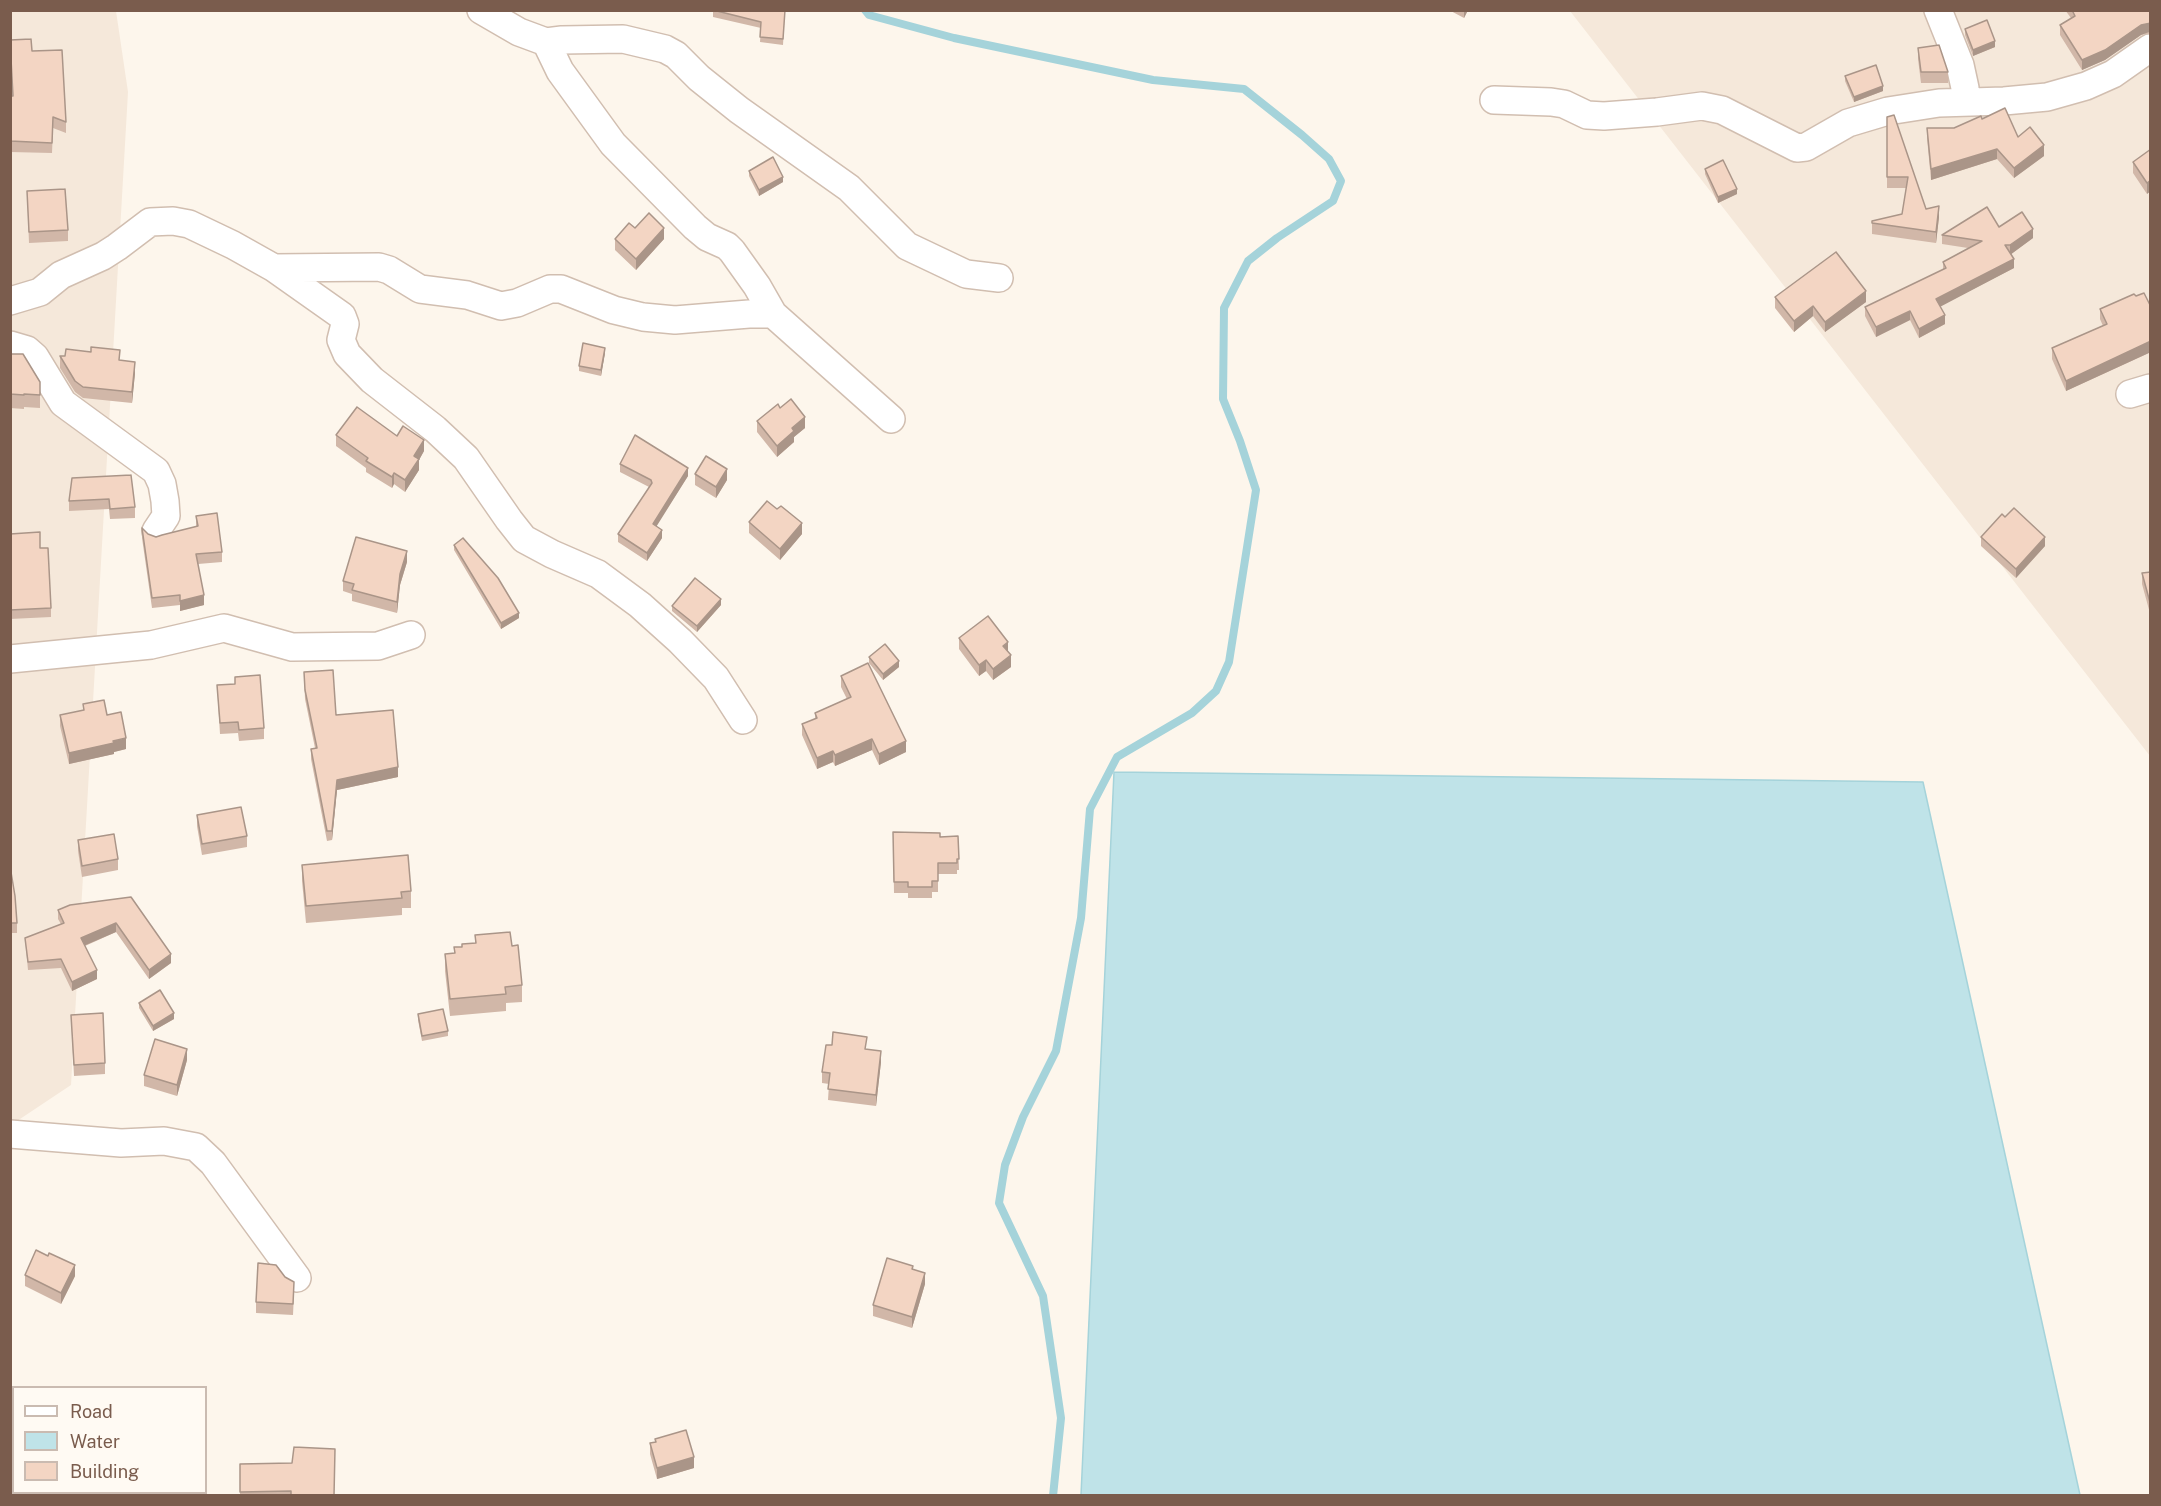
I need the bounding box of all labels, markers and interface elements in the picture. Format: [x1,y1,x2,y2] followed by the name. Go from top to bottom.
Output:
[12,1386,207,1494] legend
[70,1401,113,1422] text: Road
[70,1431,120,1452] text: Water
[70,1461,139,1482] text: Building

